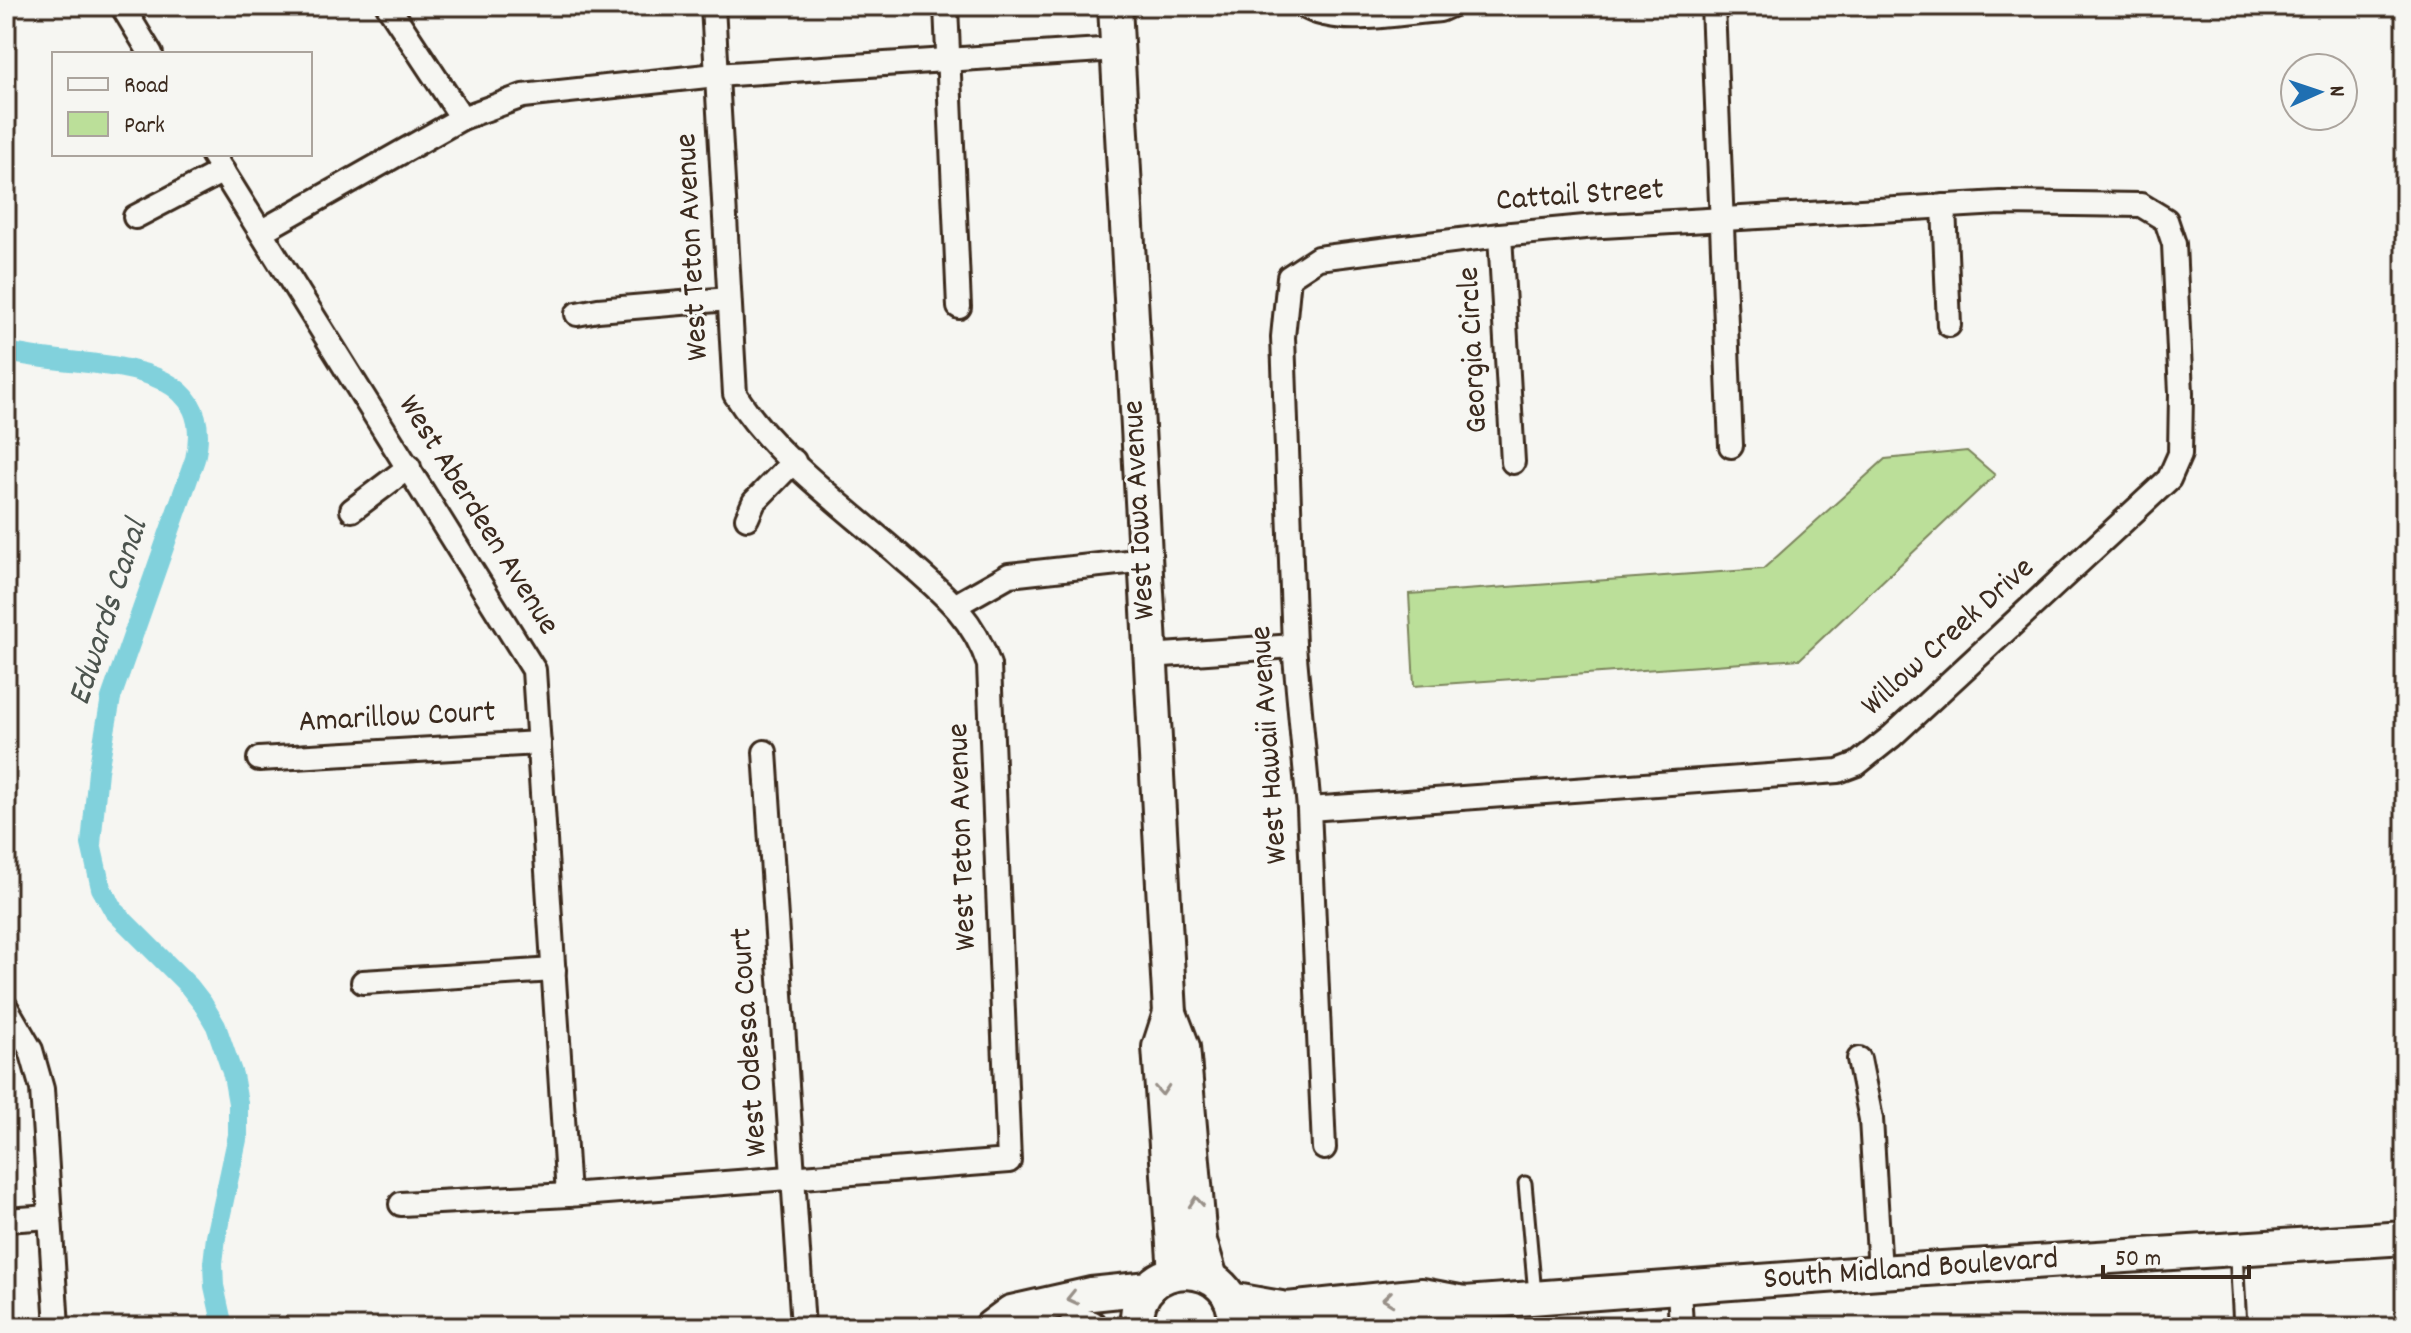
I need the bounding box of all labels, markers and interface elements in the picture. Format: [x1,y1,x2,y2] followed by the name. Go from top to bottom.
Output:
[52,52,312,156] legend
[2279,52,2359,132] north arrow
[124,70,169,104] text: Road
[2320,85,2351,98] text: N
[124,110,165,144] text: Park
[665,132,723,362] street label: West Teton Avenue
[1495,168,1666,226] street label: Cattail Street
[1448,266,1502,434] street label: Georgia Circle
[385,387,569,645] street label: West Aberdeen Avenue
[1112,399,1170,621] street label: West Iowa Avenue
[57,511,164,712] water label: Edwards Canal
[1852,547,2046,729] street label: Willow Creek Drive
[1240,624,1302,866] street label: West Hawaii Avenue
[297,691,497,747] street label: Amarillow Court
[937,722,991,952] street label: West Teton Avenue
[720,926,782,1158] street label: West Odessa Court
[1153,1084,1170,1097] one-way arrow
[1188,1195,1205,1208] one-way arrow
[2103,1229,2249,1279] scale bar
[1762,1238,2060,1304] street label: South Midland Boulevard
[2115,1243,2161,1277] text: 50 m
[1066,1289,1080,1306] one-way arrow
[1381,1290,1394,1307] one-way arrow

